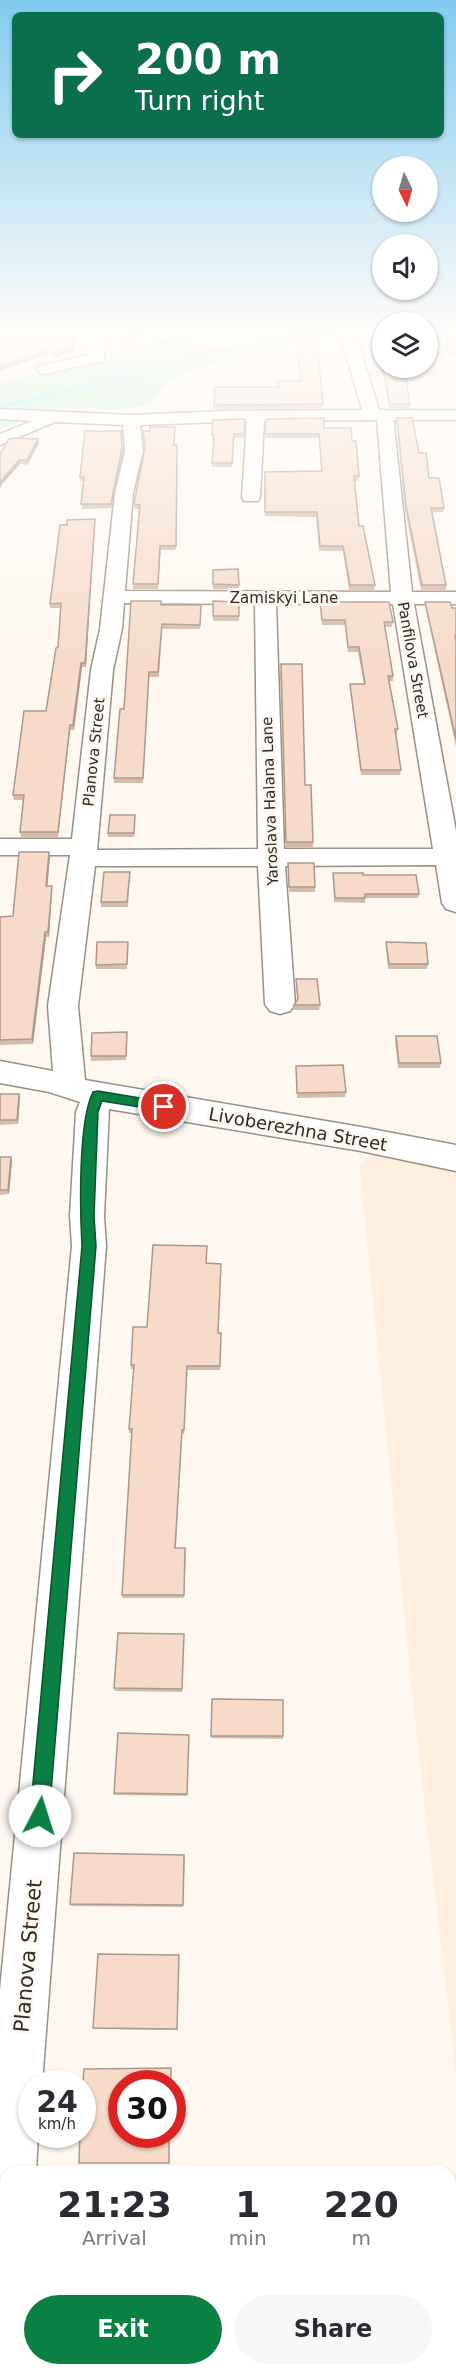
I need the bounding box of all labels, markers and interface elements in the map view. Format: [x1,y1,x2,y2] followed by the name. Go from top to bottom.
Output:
[135,35,281,84] text: 200 m
[36,36,114,114] icon: right
[135,85,264,116] text: Turn right
[372,156,438,222] north arrow
[372,156,438,378] map controls
[372,234,438,300] button: sound
[372,312,438,378] button: layers
[230,589,338,607] street label: Zamiskyi Lane
[394,600,432,720] street label: Panfilova Street
[79,696,109,807] street label: Planova Street
[258,716,282,887] street label: Yaroslava Halana Lane
[138,1081,189,1132] pin
[147,1090,180,1123] icon: arrive
[207,1103,389,1155] street label: Livoberezhna Street
[8,1784,72,1848] position arrow
[9,1879,47,2033] street label: Planova Street
[108,2070,186,2148] speed limit sign: 30
[36,2084,78,2119] text: 24
[38,2115,76,2133] text: km/h
[57,2184,172,2225] text: 21:23
[235,2184,260,2225] text: 1
[324,2184,399,2225] text: 220
[82,2226,147,2250] text: Arrival
[229,2226,267,2250] text: min
[352,2226,371,2250] text: m
[24,2295,222,2364] button: Exit
[234,2295,432,2364] button: Share

